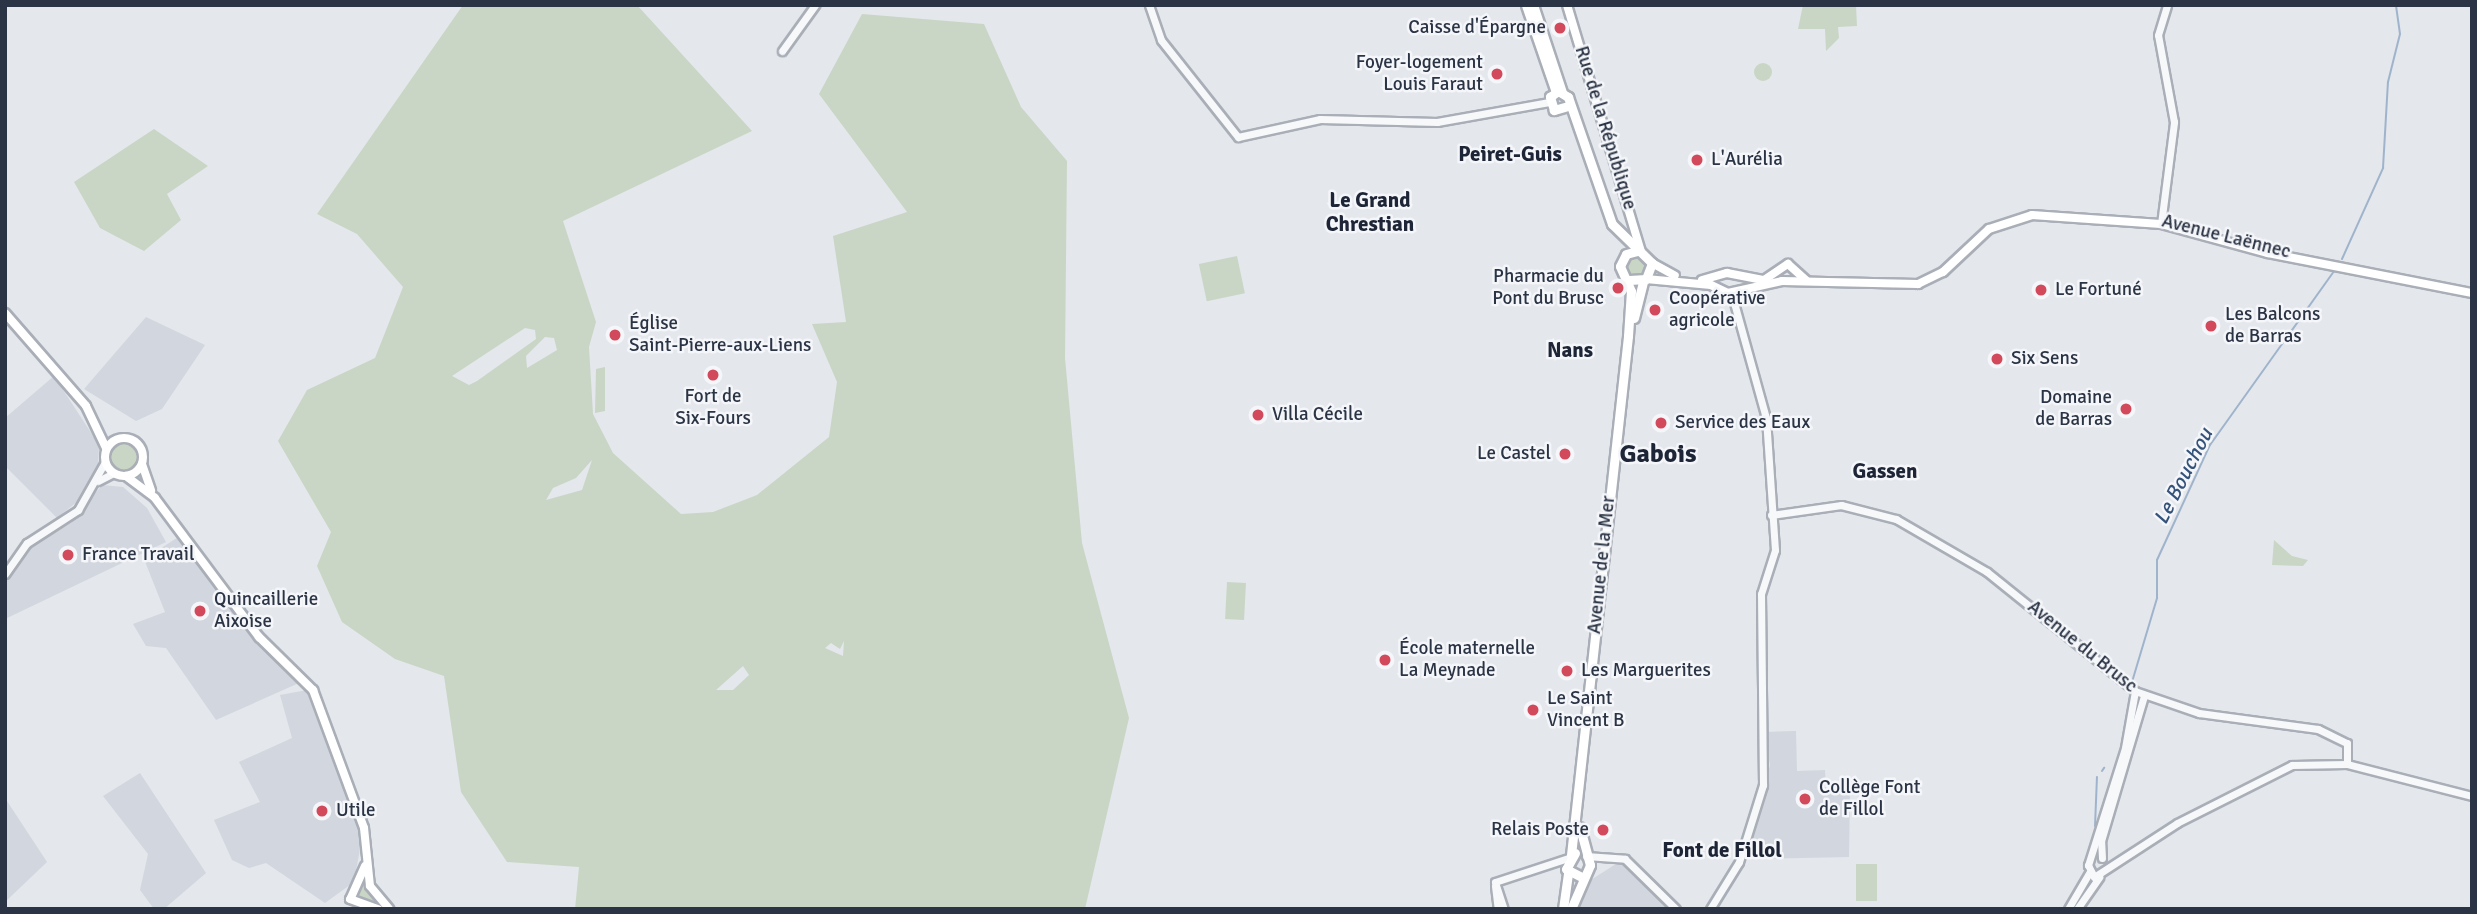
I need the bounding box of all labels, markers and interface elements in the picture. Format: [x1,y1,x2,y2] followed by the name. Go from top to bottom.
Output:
[1408,17,1546,39] place label: Caisse d'Épargne
[1552,20,1568,36] marker: Caisse d'Épargne
[1569,43,1641,213] street label: Rue de la République
[1356,52,1483,96] place label: Foyer-logement Louis Faraut
[1489,66,1505,82] marker: Foyer-logement Louis Faraut
[1458,141,1562,167] district label: Peiret-Guis
[1711,149,1783,171] place label: L'Aurélia
[1689,152,1705,168] marker: L'Aurélia
[1326,187,1414,237] district label: Le Grand Chrestian
[2159,210,2293,264] street label: Avenue Laënnec
[1492,266,1604,310] place label: Pharmacie du Pont du Brusc
[2055,279,2142,301] place label: Le Fortuné
[1610,280,1626,296] marker: Pharmacie du Pont du Brusc
[2033,282,2049,298] marker: Le Fortuné
[1669,288,1766,332] place label: Coopérative agricole
[1647,302,1663,318] marker: Coopérative agricole
[2225,304,2320,348] place label: Les Balcons de Barras
[629,313,811,357] place label: Église Saint-Pierre-aux-Liens
[2203,318,2219,334] marker: Les Balcons de Barras
[607,327,623,343] marker: Église Saint-Pierre-aux-Liens
[1547,337,1593,363] district label: Nans
[2011,348,2078,370] place label: Six Sens
[1989,351,2005,367] marker: Six Sens
[705,367,721,383] marker: Fort de Six-Fours
[675,386,751,430] place label: Fort de Six-Fours
[2035,387,2112,431] place label: Domaine de Barras
[2118,401,2134,417] marker: Domaine de Barras
[1272,404,1363,426] place label: Villa Cécile
[1250,407,1266,423] marker: Villa Cécile
[1675,412,1810,434] place label: Service des Eaux
[1653,415,1669,431] marker: Service des Eaux
[2148,424,2218,528] water label: Le Bouchou
[1619,439,1697,471] district label: Gabois
[1477,443,1551,465] place label: Le Castel
[1557,446,1573,462] marker: Le Castel
[1852,458,1918,484] district label: Gassen
[1583,495,1621,635] street label: Avenue de la Mer
[82,544,194,566] place label: France Travail
[60,547,76,563] marker: France Travail
[214,589,318,633] place label: Quincaillerie Aixoise
[2023,596,2141,698] street label: Avenue du Brusc
[192,603,208,619] marker: Quincaillerie Aixoise
[1399,638,1535,682] place label: École maternelle La Meynade
[1377,652,1393,668] marker: École maternelle La Meynade
[1581,660,1711,682] place label: Les Marguerites
[1559,663,1575,679] marker: Les Marguerites
[1547,688,1624,732] place label: Le Saint Vincent B
[1525,702,1541,718] marker: Le Saint Vincent B
[1819,777,1920,821] place label: Collège Font de Fillol
[1797,791,1813,807] marker: Collège Font de Fillol
[336,800,376,822] place label: Utile
[314,803,330,819] marker: Utile
[1491,819,1589,841] place label: Relais Poste
[1595,822,1611,838] marker: Relais Poste
[1662,837,1782,863] district label: Font de Fillol

